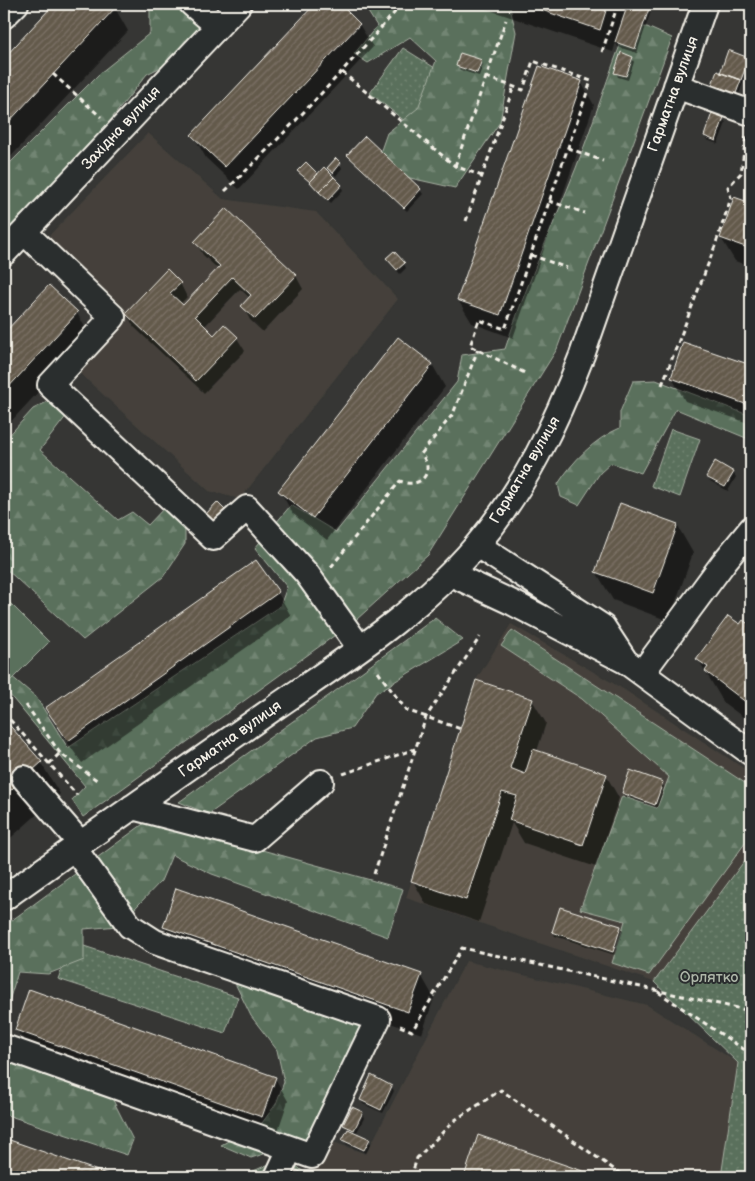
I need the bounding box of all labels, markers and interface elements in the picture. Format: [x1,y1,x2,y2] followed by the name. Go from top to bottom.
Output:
[643,34,703,154] street label: Гарматна вулиця
[77,82,165,174] street label: Західна вулиця
[486,413,564,527] street label: Гарматна вулиця
[175,696,285,782] street label: Гарматна вулиця
[680,968,738,987] park label: Орлятко

